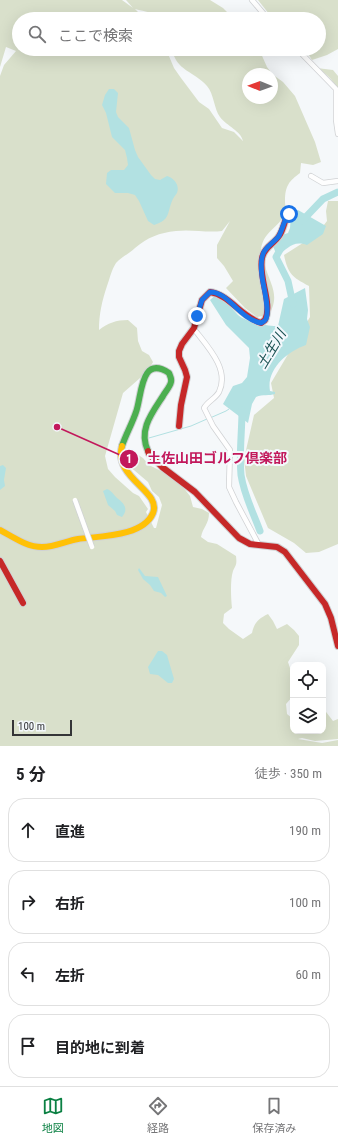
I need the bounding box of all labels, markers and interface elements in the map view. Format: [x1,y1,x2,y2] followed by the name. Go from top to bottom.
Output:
[12,12,326,56] search box
[26,23,48,45] icon: search
[58,27,133,45] text: ここで検索
[242,68,278,104] north arrow
[280,205,298,223] route start
[188,307,206,325] route end
[253,325,290,371] water label: 土生川
[119,446,295,472] callout: 土佐山田ゴルフ倶楽部
[147,450,287,466] text: 土佐山田ゴルフ倶楽部
[126,452,132,466] text: 1
[290,662,326,734] map controls
[290,662,326,698] button: locate
[290,698,326,734] button: layers
[12,718,72,737] scale bar
[18,720,45,733] text: 100 m
[16,764,46,784] text: 5 分
[255,766,322,781] text: 徒歩 · 350 m
[17,819,39,841] icon: ahead
[55,823,85,841] text: 直進
[289,823,321,838] text: 190 m
[17,891,39,913] icon: right
[55,895,85,913] text: 右折
[289,895,321,910] text: 100 m
[17,963,39,985] icon: left
[55,967,85,985] text: 左折
[295,967,321,982] text: 60 m
[17,1035,39,1057] icon: arrive
[55,1039,145,1057] text: 目的地に到着
[42,1095,64,1135] tab: 地図
[147,1095,169,1135] tab: 経路
[252,1095,296,1135] tab: 保存済み

